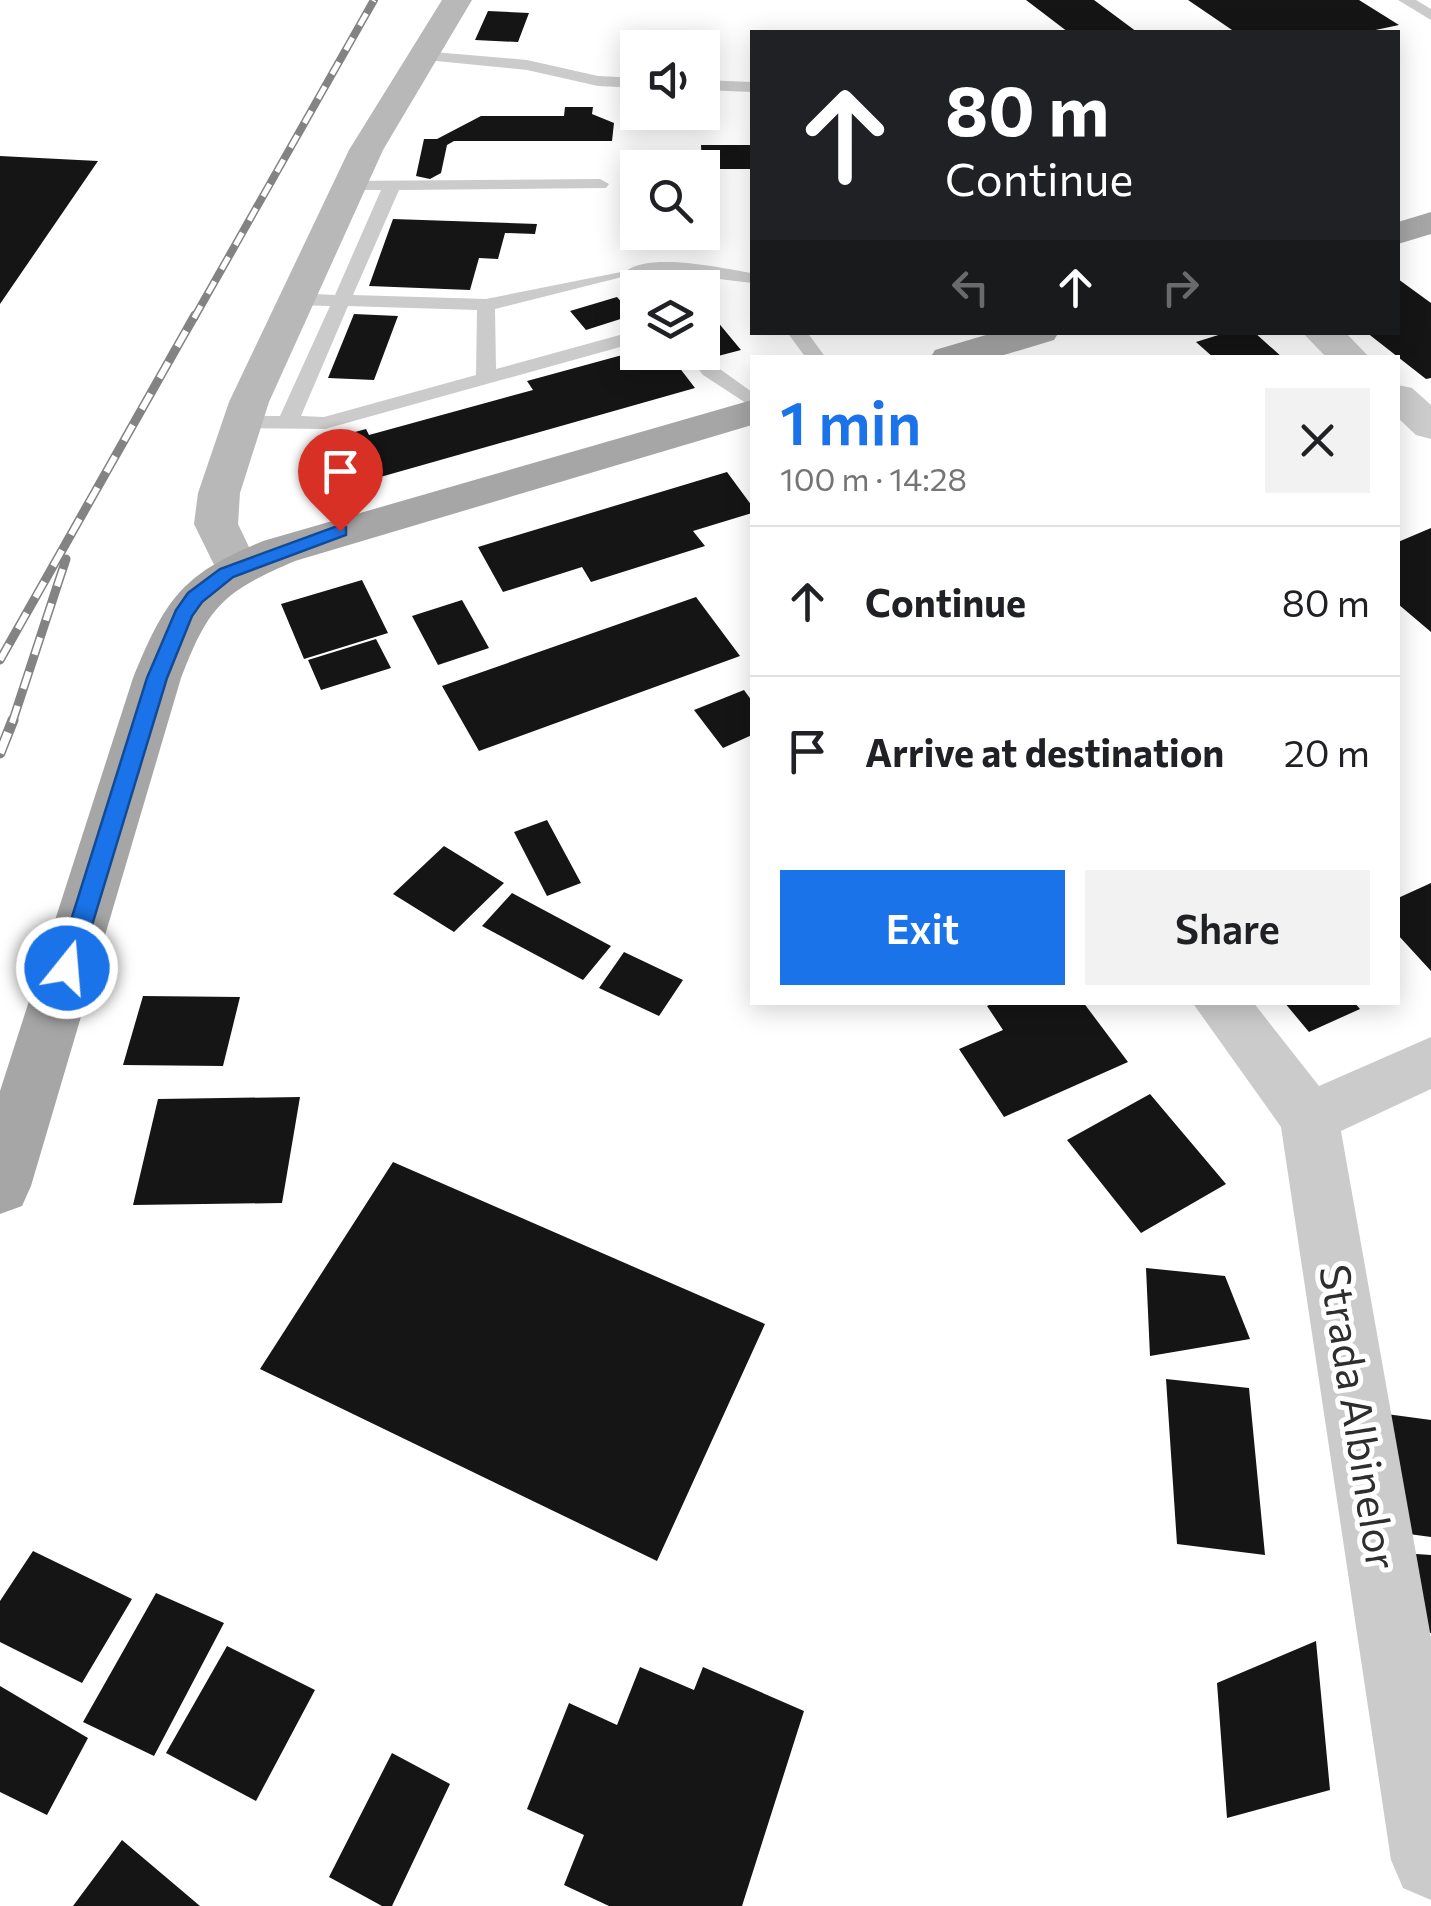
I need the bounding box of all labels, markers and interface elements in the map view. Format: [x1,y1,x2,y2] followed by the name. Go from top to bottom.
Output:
[620,30,720,370] map controls
[620,30,720,130] button: sound
[945,65,1109,150] text: 80 m
[780,70,910,200] icon: ahead
[620,150,720,250] button: search
[945,150,1133,205] text: Continue
[943,260,998,315] icon: left
[1048,260,1103,315] icon: ahead
[1153,260,1208,315] icon: right
[620,270,720,370] button: layers
[780,384,921,457] text: 1 min
[1265,388,1370,493] button: close
[298,429,383,532] pin
[313,444,368,499] icon: arrive
[780,458,967,498] text: 100 m · 14:28
[780,574,835,629] icon: ahead
[865,578,1026,625] text: Continue
[1282,578,1370,625] text: 80 m
[780,724,835,779] icon: arrive
[865,728,1224,775] text: Arrive at destination
[1284,728,1370,775] text: 20 m
[780,870,1065,985] button: Exit
[1085,870,1370,985] button: Share
[15,916,119,1020] position arrow
[1310,1260,1410,1573] street label: Strada Albinelor

